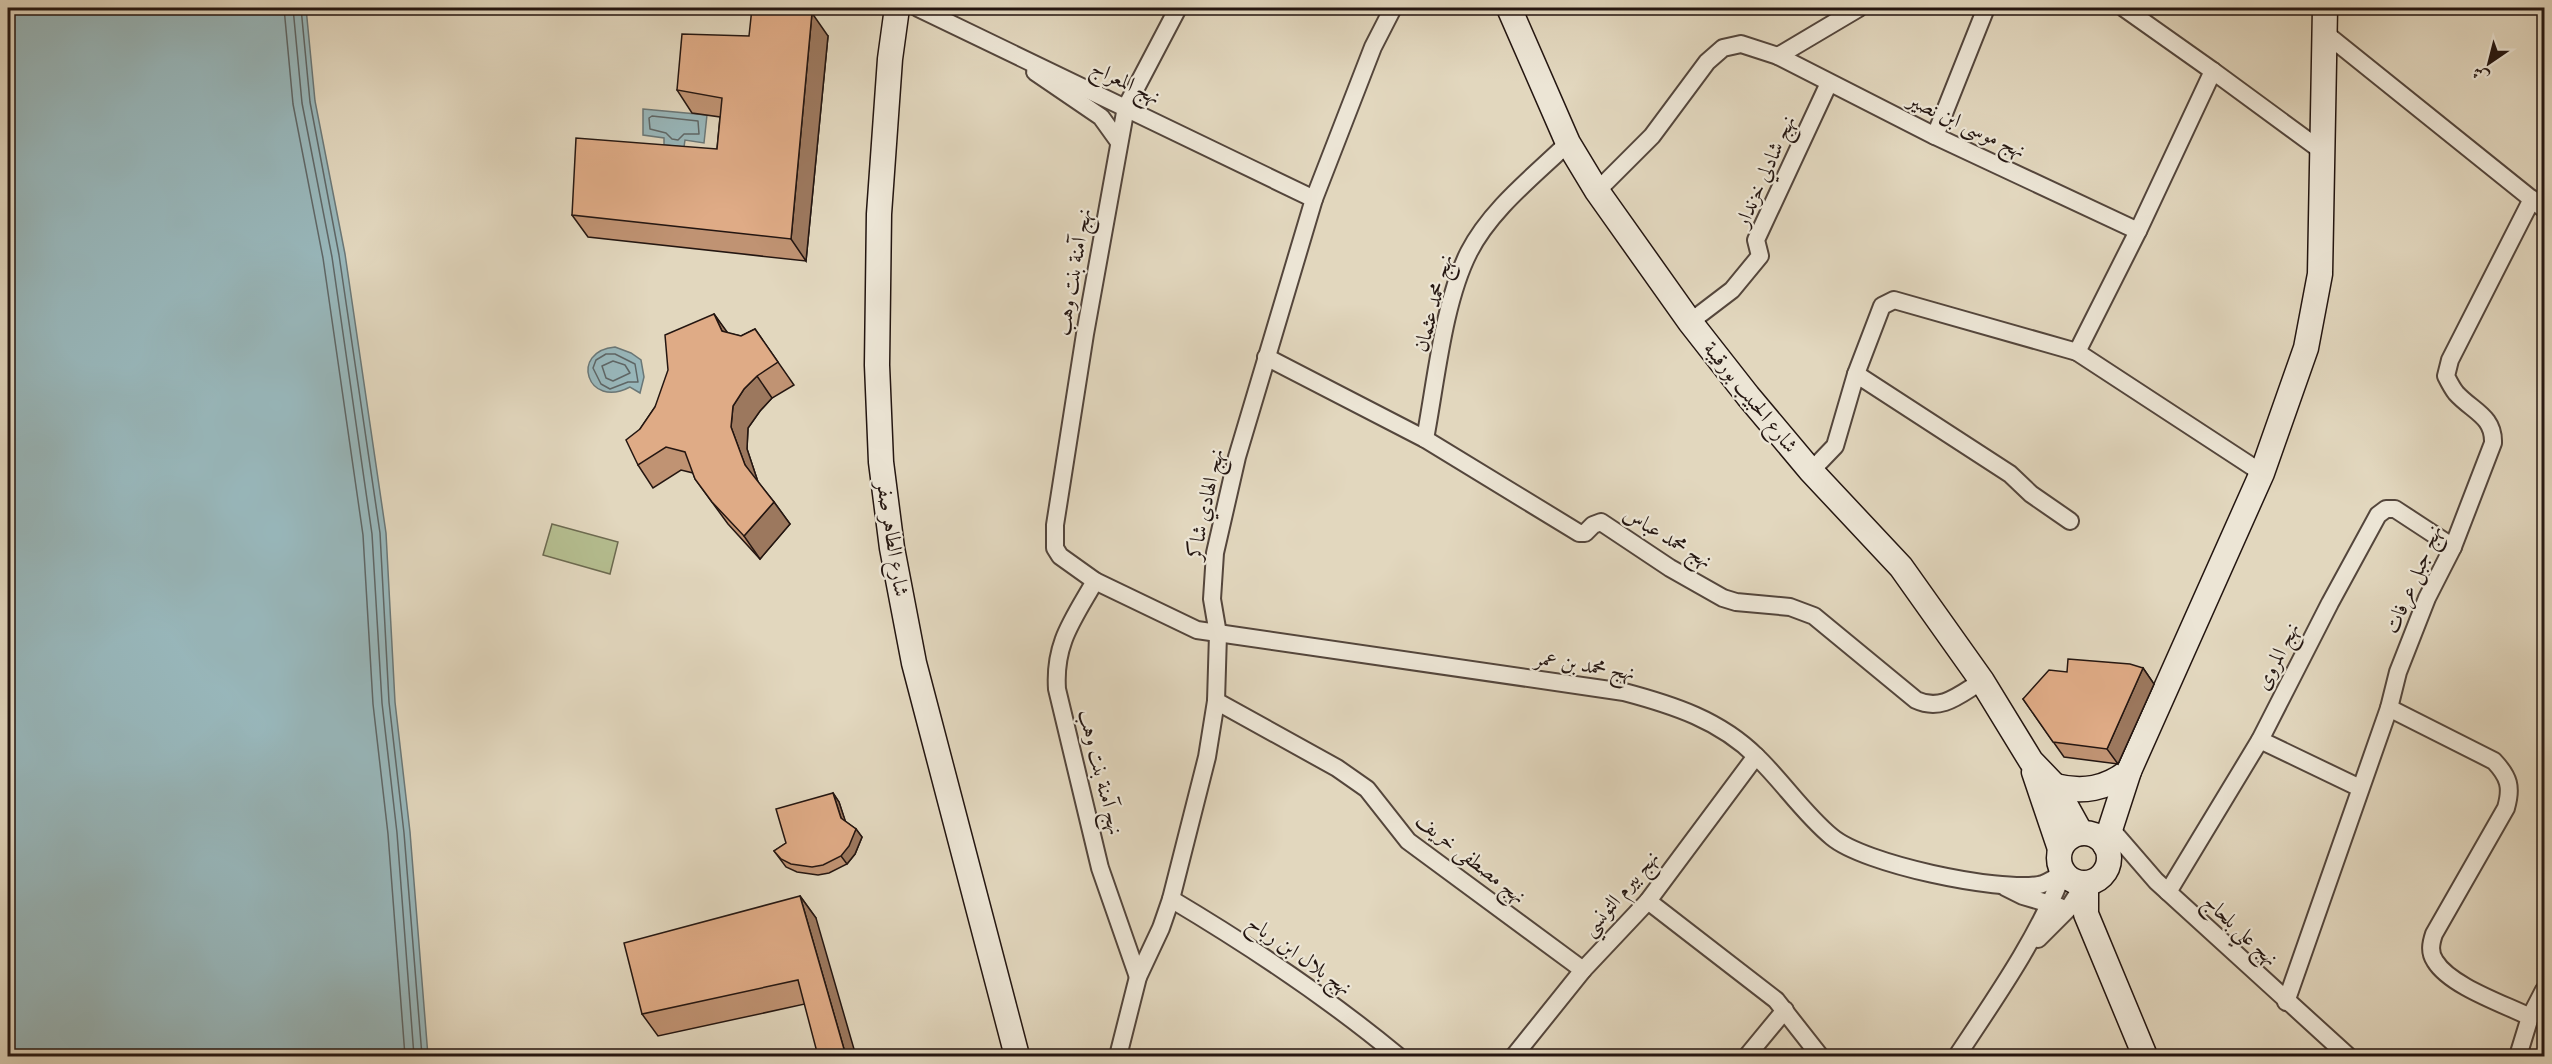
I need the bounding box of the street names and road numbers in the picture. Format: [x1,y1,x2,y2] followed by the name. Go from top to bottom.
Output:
[1084,54,1165,115] street label: نهج المعراج
[1900,86,2030,169] street label: نهج موسى ابن نصير
[1728,111,1807,235] street label: نهج شادلي خزندار
[1049,206,1103,339] street label: نهج آمنة بنت وهب
[1407,251,1464,356] street label: نهج محمد عثمان
[1694,336,1804,461] street label: شارع الحبيب بورقيبة
[1180,446,1235,565] street label: نهج الهادي شاكر
[866,478,915,599] street label: شارع الطاهر صفر
[1616,500,1717,579] street label: نهج محمد عباس
[2378,520,2453,640] street label: نهج جبل عرفات
[2249,618,2310,697] street label: نهج المروى
[1530,644,1637,692] street label: نهج محمد بن عمر
[1067,706,1129,839] street label: نهج آمنة بنت وهب
[1407,807,1532,914] street label: نهج مصطفى خريف
[1576,845,1670,946] street label: نهج بيرم التونسي
[2193,889,2284,977] street label: نهج علي بلحاج
[1239,909,1357,1006] street label: نهج بلال ابن رباح

